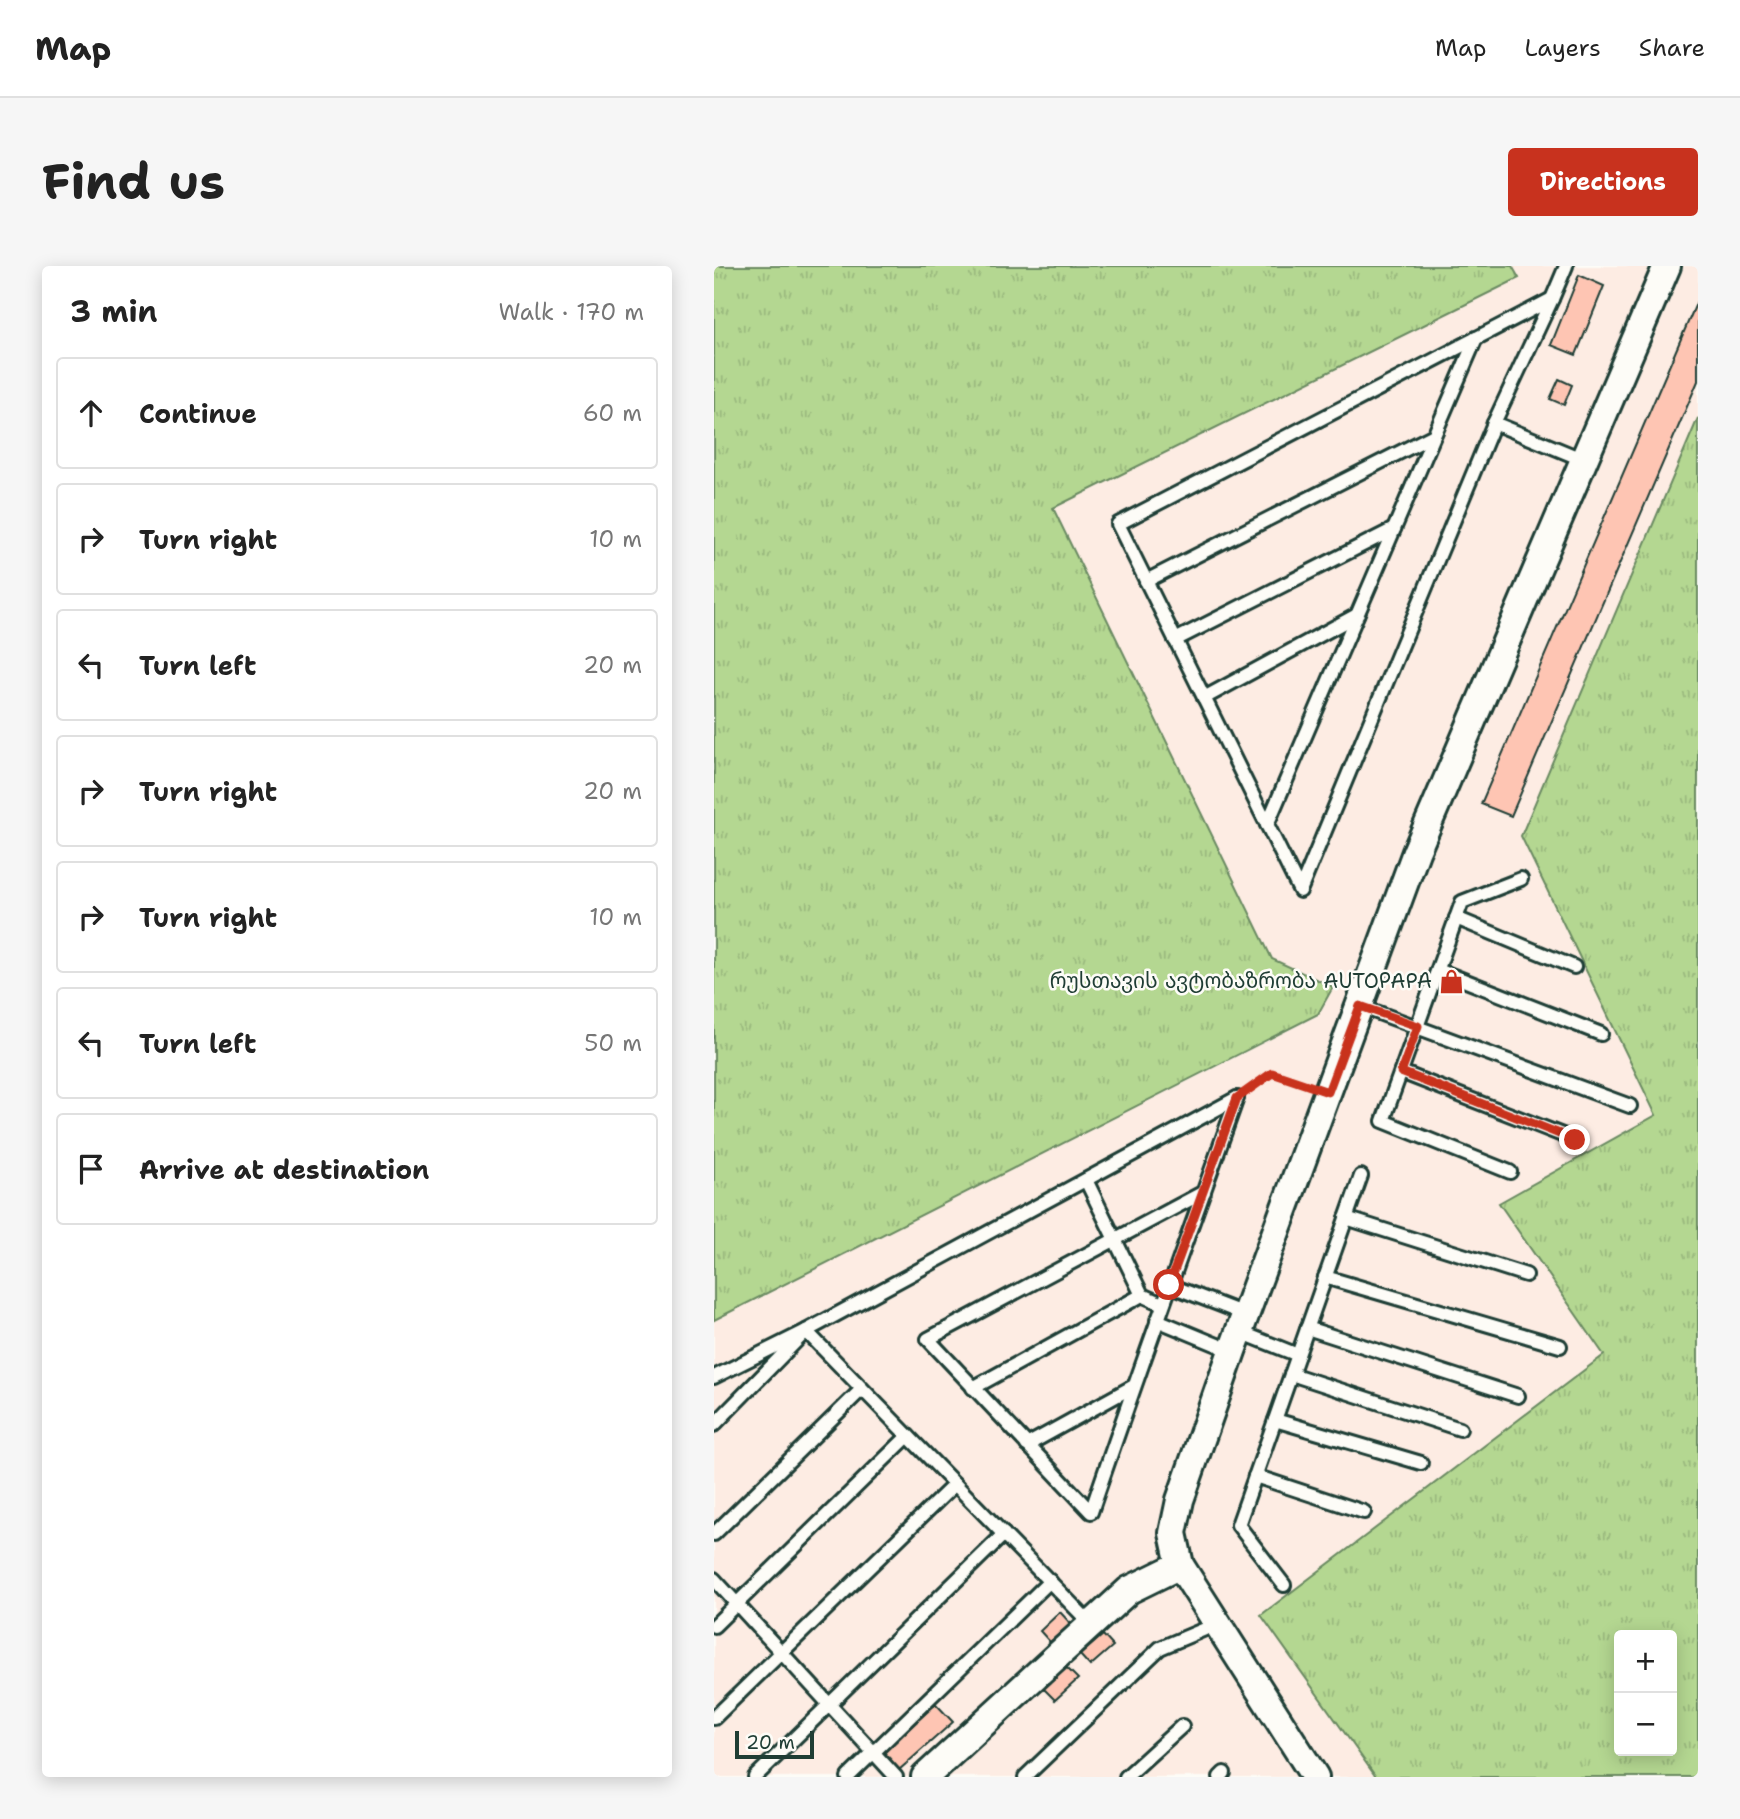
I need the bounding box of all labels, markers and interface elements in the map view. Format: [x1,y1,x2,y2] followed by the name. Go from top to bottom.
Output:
[35,26,111,71] text: Map
[1435,32,1486,64] text: Map
[1524,32,1601,64] text: Layers
[1639,32,1705,64] text: Share
[1508,148,1698,216] button: Directions
[42,149,225,215] text: Find us
[70,291,157,332] text: 3 min
[499,297,644,327] text: Walk · 170 m
[72,394,110,432] icon: ahead
[139,396,257,431] text: Continue
[583,398,642,428] text: 60 m
[72,520,110,558] icon: right
[139,522,277,557] text: Turn right
[589,524,642,554] text: 10 m
[72,646,110,684] icon: left
[139,648,256,683] text: Turn left
[583,650,642,680] text: 20 m
[72,772,110,810] icon: right
[139,774,277,809] text: Turn right
[583,776,642,806] text: 20 m
[72,898,110,936] icon: right
[139,900,277,935] text: Turn right
[589,902,642,932] text: 10 m
[1050,967,1432,995] place label: რუსთავის ავტობაზრობა AUTOPAPA
[1438,967,1466,995] shop icon: რუსთავის ავტობაზრობა AUTOPAPA
[72,1024,110,1062] icon: left
[139,1026,256,1061] text: Turn left
[584,1028,642,1058] text: 50 m
[1559,1124,1590,1155] route end
[72,1150,110,1188] icon: arrive
[139,1152,429,1187] text: Arrive at destination
[1153,1269,1184,1300] route start
[1614,1630,1677,1756] map controls
[1614,1630,1677,1693] button: +
[1614,1693,1677,1756] button: −
[735,1728,814,1760] scale bar
[746,1730,795,1755] text: 20 m

